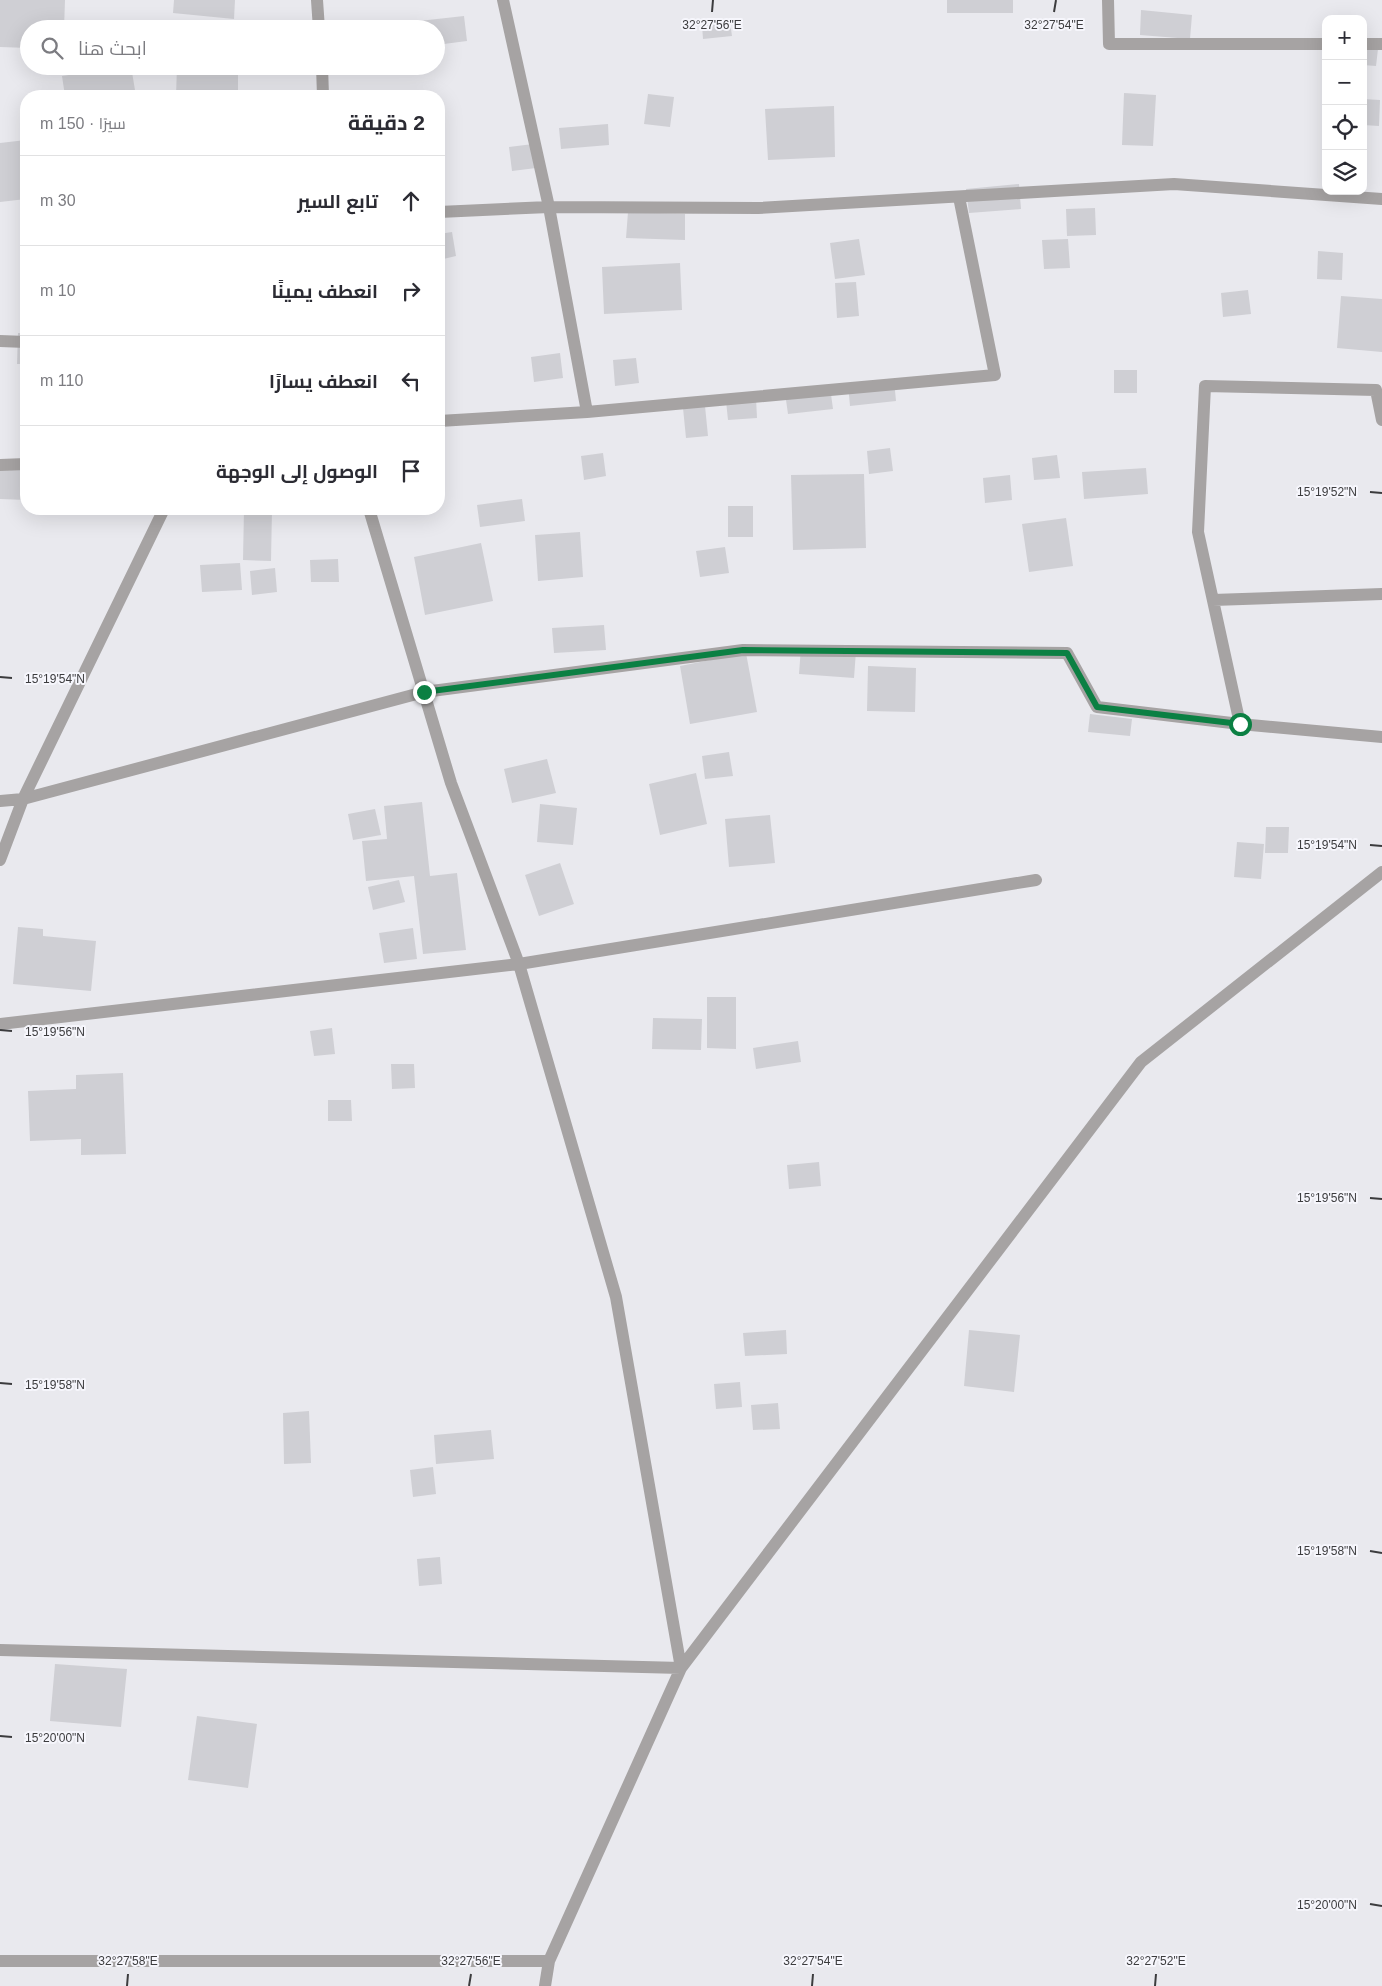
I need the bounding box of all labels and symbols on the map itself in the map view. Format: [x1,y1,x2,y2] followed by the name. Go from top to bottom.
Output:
[682,18,742,32] text: 32°27'56"E
[1024,18,1084,32] text: 32°27'54"E
[1297,485,1357,499] text: 15°19'52"N
[25,672,85,686] text: 15°19'54"N
[413,681,436,704] route end
[1229,713,1252,736] route start
[1297,838,1357,852] text: 15°19'54"N
[25,1025,85,1039] text: 15°19'56"N
[1297,1191,1357,1205] text: 15°19'56"N
[25,1378,85,1392] text: 15°19'58"N
[1297,1544,1357,1558] text: 15°19'58"N
[25,1731,85,1745] text: 15°20'00"N
[1297,1898,1357,1912] text: 15°20'00"N
[98,1954,158,1968] text: 32°27'58"E
[441,1954,501,1968] text: 32°27'56"E
[783,1954,843,1968] text: 32°27'54"E
[1126,1954,1186,1968] text: 32°27'52"E

